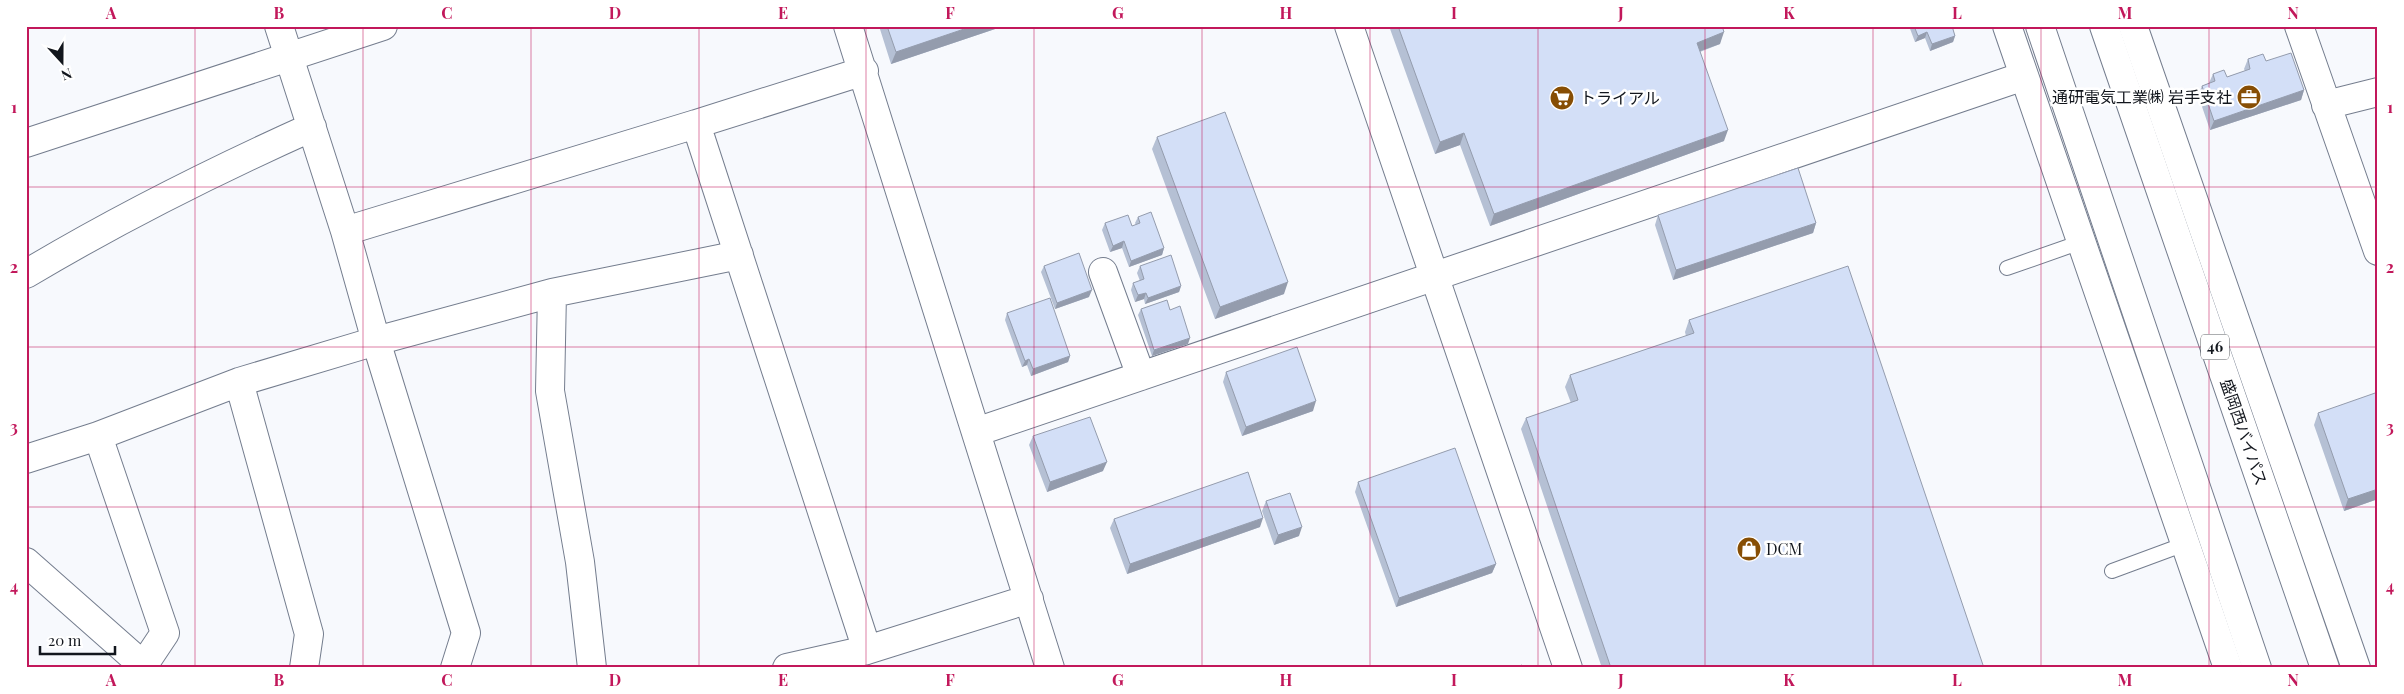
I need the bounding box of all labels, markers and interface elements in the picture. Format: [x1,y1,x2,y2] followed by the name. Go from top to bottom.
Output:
[105,2,117,23] text: A
[274,2,285,23] text: B
[441,2,453,23] text: C
[609,2,621,23] text: D
[778,2,788,23] text: E
[945,2,955,23] text: F
[1112,2,1124,23] text: G
[1280,2,1293,23] text: H
[1451,2,1457,23] text: I
[1617,2,1624,23] text: J
[1783,2,1795,23] text: K
[1952,2,1962,23] text: L
[2118,2,2133,23] text: M
[2287,2,2299,23] text: N
[38,38,88,88] north arrow
[59,64,75,85] text: N
[2236,84,2262,110] office icon: 通研電気工業㈱ 岩手支社
[1549,85,1575,111] supermarket icon: トライアル
[2052,86,2232,107] place label: 通研電気工業㈱ 岩手支社
[1580,87,1660,108] place label: トライアル
[11,96,17,117] text: 1
[2387,96,2393,117] text: 1
[10,256,18,277] text: 2
[2386,256,2394,277] text: 2
[2201,334,2229,360] road number: 46
[2216,376,2273,488] street label: 盛岡西バイパス
[10,416,18,437] text: 3
[2386,416,2394,437] text: 3
[1736,536,1762,562] shop icon: DCM
[1766,538,1803,559] place label: DCM
[10,575,18,596] text: 4
[2386,575,2394,596] text: 4
[40,624,115,656] scale bar
[48,630,82,650] text: 20 m
[105,669,117,690] text: A
[274,669,285,690] text: B
[441,669,453,690] text: C
[609,669,621,690] text: D
[778,669,788,690] text: E
[945,669,955,690] text: F
[1112,669,1124,690] text: G
[1280,669,1293,690] text: H
[1451,669,1457,690] text: I
[1617,669,1624,690] text: J
[1783,669,1795,690] text: K
[1952,669,1962,690] text: L
[2118,669,2133,690] text: M
[2287,669,2299,690] text: N

